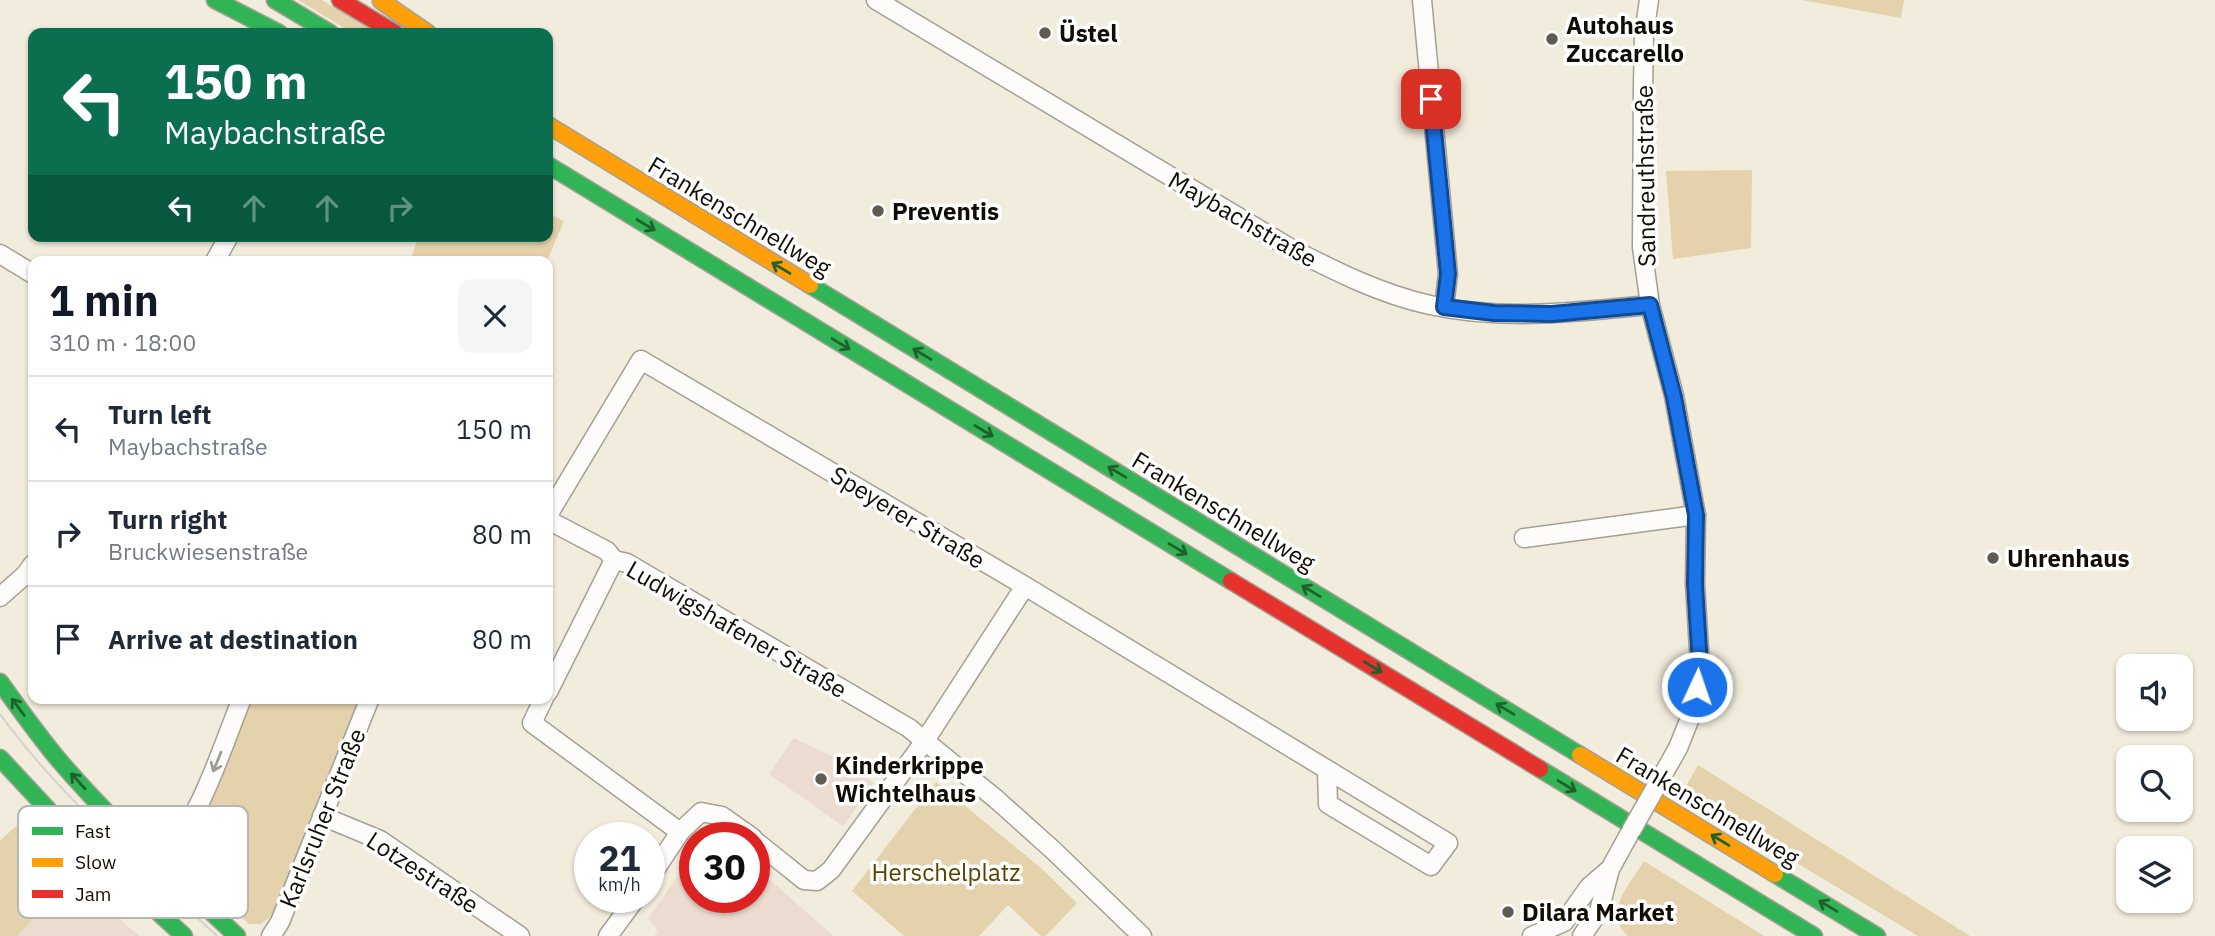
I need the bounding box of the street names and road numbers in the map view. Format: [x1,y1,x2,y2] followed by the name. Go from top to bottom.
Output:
[1627,85,1663,267] street label: Sandreuthstraße
[642,149,838,284] street label: Frankenschnellweg
[1163,163,1323,275] street label: Maybachstraße
[1126,444,1322,579] street label: Frankenschnellweg
[825,458,991,576] street label: Speyerer Straße
[621,553,853,705] street label: Ludwigshafener Straße
[271,724,373,912] street label: Karlsruher Straße
[1610,739,1806,874] street label: Frankenschnellweg
[361,824,485,920] street label: Lotzestraße

